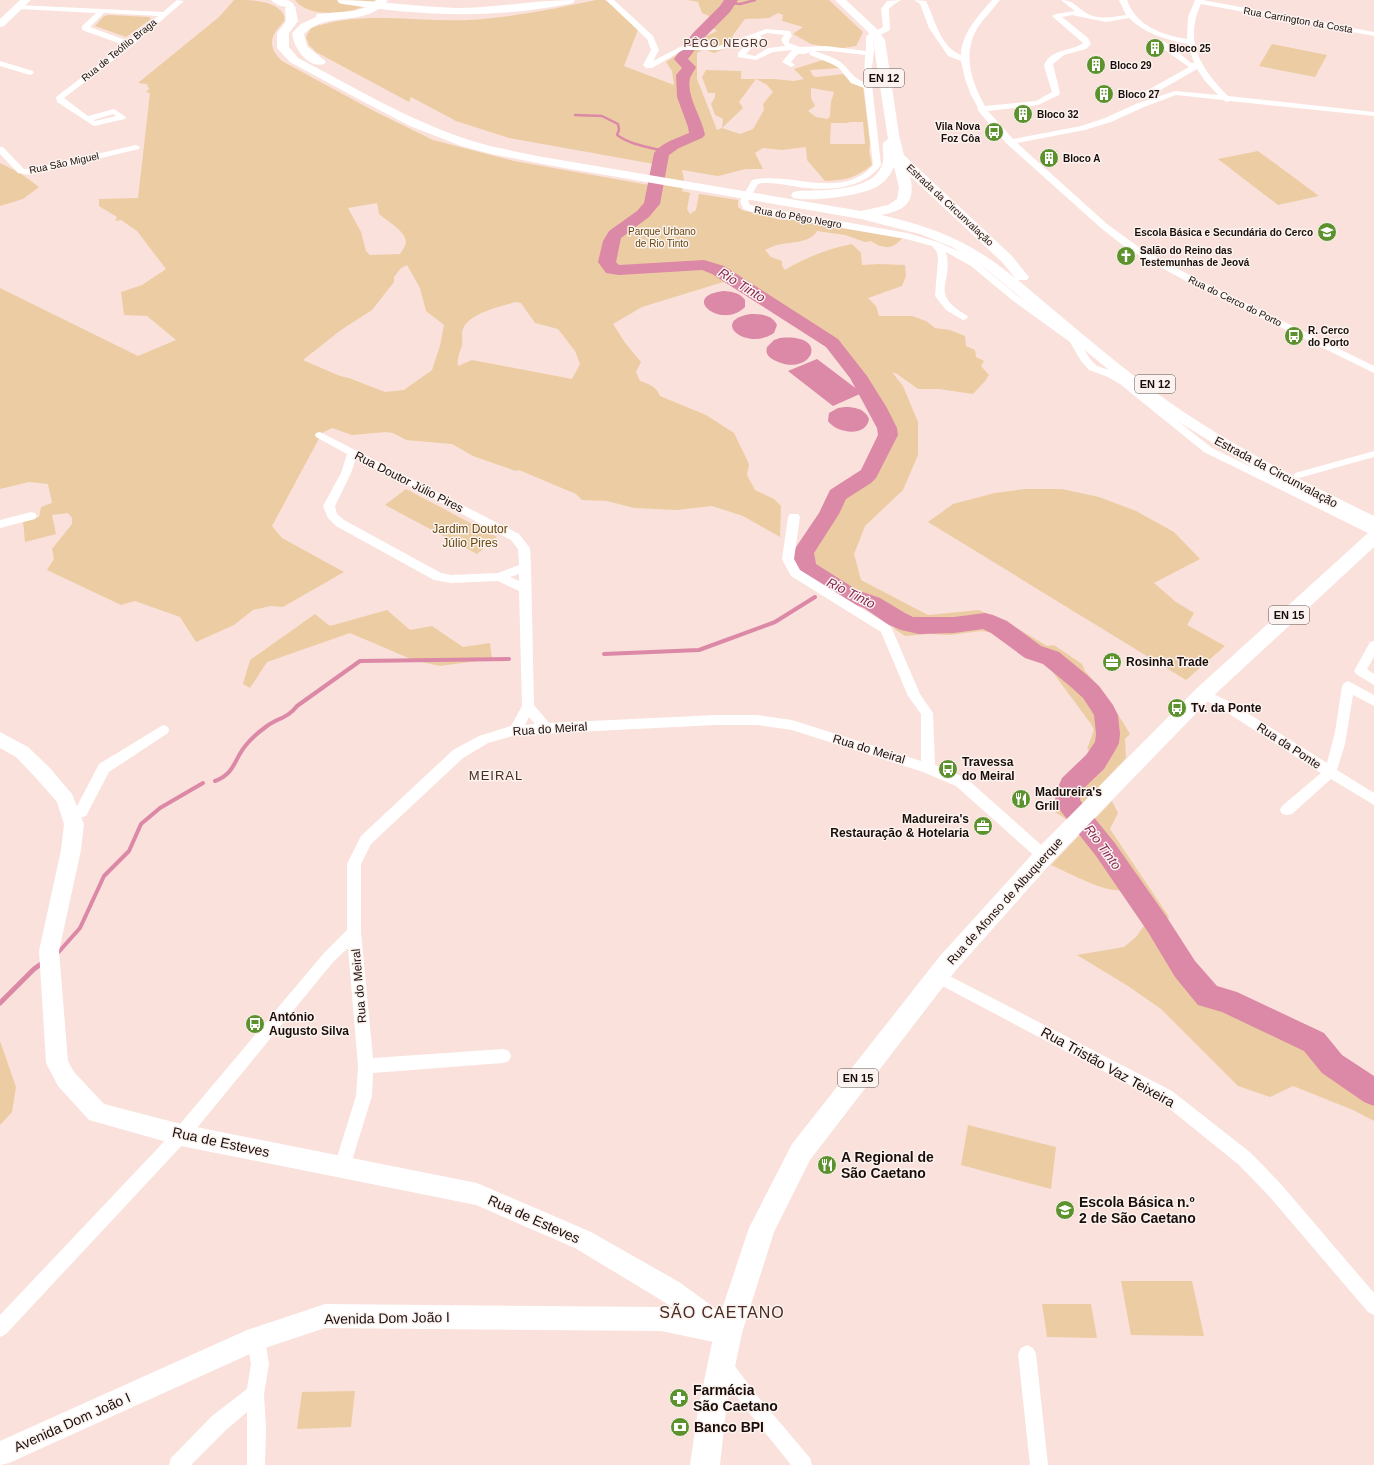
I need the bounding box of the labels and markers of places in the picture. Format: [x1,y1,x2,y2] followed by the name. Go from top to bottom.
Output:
[1144,37,1166,59] building icon: Bloco 25
[1169,43,1211,54] place label: Bloco 25
[1085,54,1107,76] building icon: Bloco 29
[1110,60,1152,71] place label: Bloco 29
[1093,83,1115,105] building icon: Bloco 27
[1118,89,1160,100] place label: Bloco 27
[1012,103,1034,125] building icon: Bloco 32
[1037,109,1079,120] place label: Bloco 32
[935,121,980,144] place label: Vila Nova Foz Côa
[983,121,1005,143] bus stop icon: Vila Nova Foz Côa
[1038,147,1060,169] building icon: Bloco A
[1063,153,1100,164] place label: Bloco A
[1316,221,1338,243] school or university icon: Escola Básica e Secundária do Cerco
[1135,227,1313,238] place label: Escola Básica e Secundária do Cerco
[1115,245,1137,267] church icon: Salão do Reino das Testemunhas de Jeová
[1140,245,1250,268] place label: Salão do Reino das Testemunhas de Jeová
[1283,325,1305,347] bus stop icon: R. Cerco do Porto
[1308,325,1349,348] place label: R. Cerco do Porto
[1101,651,1123,673] office icon: Rosinha Trade
[1126,655,1209,669] place label: Rosinha Trade
[1166,697,1188,719] bus stop icon: Tv. da Ponte
[1191,701,1262,715] place label: Tv. da Ponte
[962,755,1015,783] place label: Travessa do Meiral
[937,758,959,780] bus stop icon: Travessa do Meiral
[1035,785,1102,813] place label: Madureira's Grill
[1010,788,1032,810] restaurant icon: Madureira's Grill
[830,812,969,840] place label: Madureira's Restauração & Hotelaria
[972,815,994,837] office icon: Madureira's Restauração & Hotelaria
[269,1010,349,1038] place label: António Augusto Silva
[244,1013,266,1035] bus stop icon: António Augusto Silva
[841,1149,934,1181] place label: A Regional de São Caetano
[816,1154,838,1176] restaurant icon: A Regional de São Caetano
[1079,1194,1196,1226] place label: Escola Básica n.º 2 de São Caetano
[1054,1199,1076,1221] school or university icon: Escola Básica n.º 2 de São Caetano
[693,1382,778,1414] place label: Farmácia São Caetano
[668,1387,690,1409] pharmacy icon: Farmácia São Caetano
[669,1416,691,1438] bank icon: Banco BPI
[694,1419,764,1435] place label: Banco BPI

